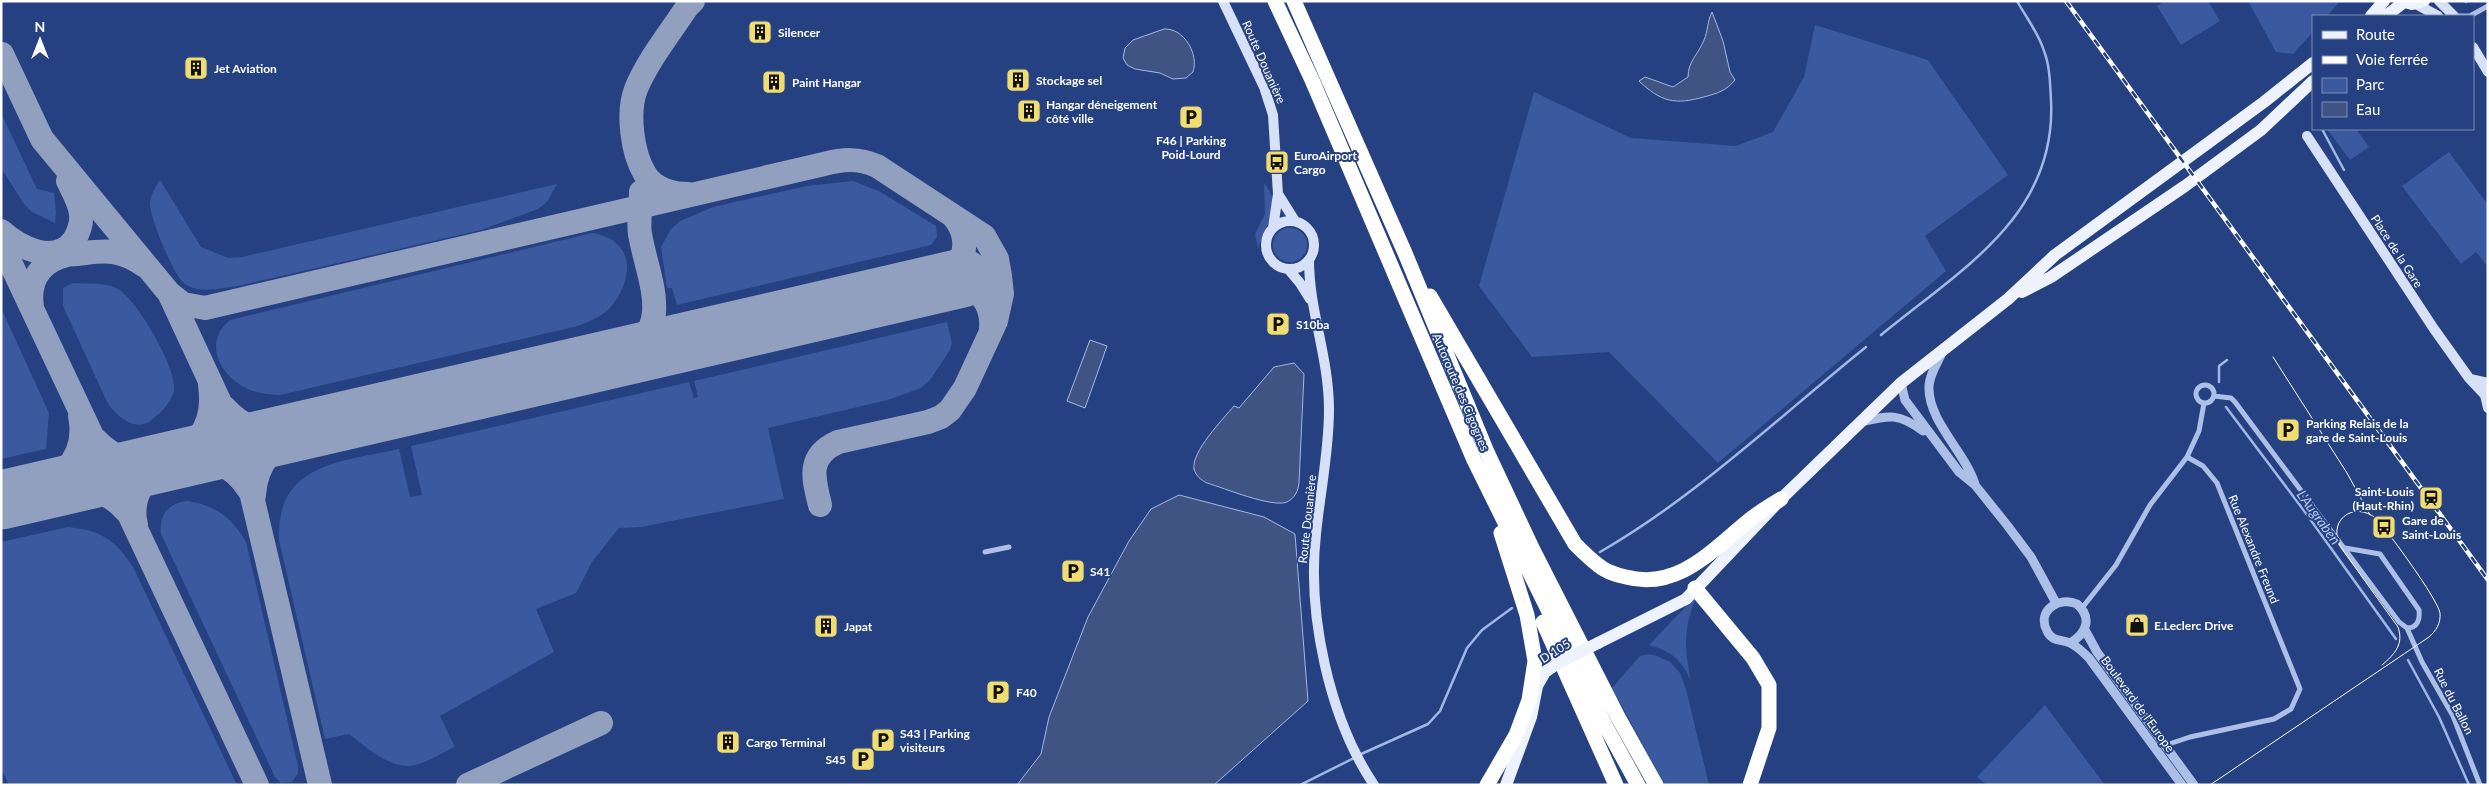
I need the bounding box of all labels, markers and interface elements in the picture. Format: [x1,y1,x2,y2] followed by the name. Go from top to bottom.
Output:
[15,15,65,65] north arrow
[2312,15,2474,130] legend
[35,18,45,35] text: N
[1239,18,1289,106] street label: Route Douanière
[747,19,773,45] building icon: Silencer
[778,25,821,40] place label: Silencer
[2356,25,2395,43] text: Route
[2356,50,2428,68] text: Voie ferrée
[183,55,209,81] building icon: Jet Aviation
[214,61,277,76] place label: Jet Aviation
[1005,67,1031,93] building icon: Stockage sel
[761,69,787,95] building icon: Paint Hangar
[1036,73,1102,88] place label: Stockage sel
[792,75,862,90] place label: Paint Hangar
[2356,75,2385,93] text: Parc
[1046,97,1158,126] place label: Hangar déneigement côté ville
[1016,98,1042,124] building icon: Hangar déneigement côté ville
[2356,100,2380,118] text: Eau
[1178,104,1204,130] parking icon: F46 | Parking Poid-Lourd
[1156,133,1227,162] place label: F46 | Parking Poid-Lourd
[1294,148,1358,177] place label: EuroAirport Cargo
[1264,149,1290,175] bus stop icon: EuroAirport Cargo
[2368,212,2426,290] street label: Place de la Gare
[1265,311,1291,337] parking icon: S10ba
[1296,317,1329,332] place label: S10ba
[1429,331,1493,453] street label: Autoroute des Cigognes
[2306,416,2409,445] place label: Parking Relais de la gare de Saint-Louis
[2275,417,2301,443] parking icon: Parking Relais de la gare de Saint-Louis
[1295,474,1319,564] street label: Route Douanière
[2353,484,2414,513] place label: Saint-Louis (Haut-Rhin)
[2418,485,2444,511] station icon: Saint-Louis (Haut-Rhin)
[2294,486,2344,548] water label: L'Augraben
[2225,492,2283,606] street label: Rue Alexandre Freund
[2402,513,2461,542] place label: Gare de Saint-Louis
[2371,514,2397,540] bus stop icon: Gare de Saint-Louis
[1060,558,1086,584] parking icon: S41
[1090,564,1111,579] place label: S41
[2124,612,2150,638] shop icon: E.Leclerc Drive
[813,613,839,639] building icon: Japat
[2154,618,2234,633] place label: E.Leclerc Drive
[844,619,873,634] place label: Japat
[1537,636,1573,666] street label: D 105
[2098,653,2178,755] street label: Boulevard de l'Europe
[2431,665,2477,737] street label: Rue du Ballon
[985,679,1011,705] parking icon: F40
[1016,685,1037,700] place label: F40
[900,726,971,755] place label: S43 | Parking visiteurs
[870,727,896,753] parking icon: S43 | Parking visiteurs
[715,729,741,755] building icon: Cargo Terminal
[746,735,826,750] place label: Cargo Terminal
[850,746,876,772] parking icon: S45
[825,752,846,767] place label: S45

